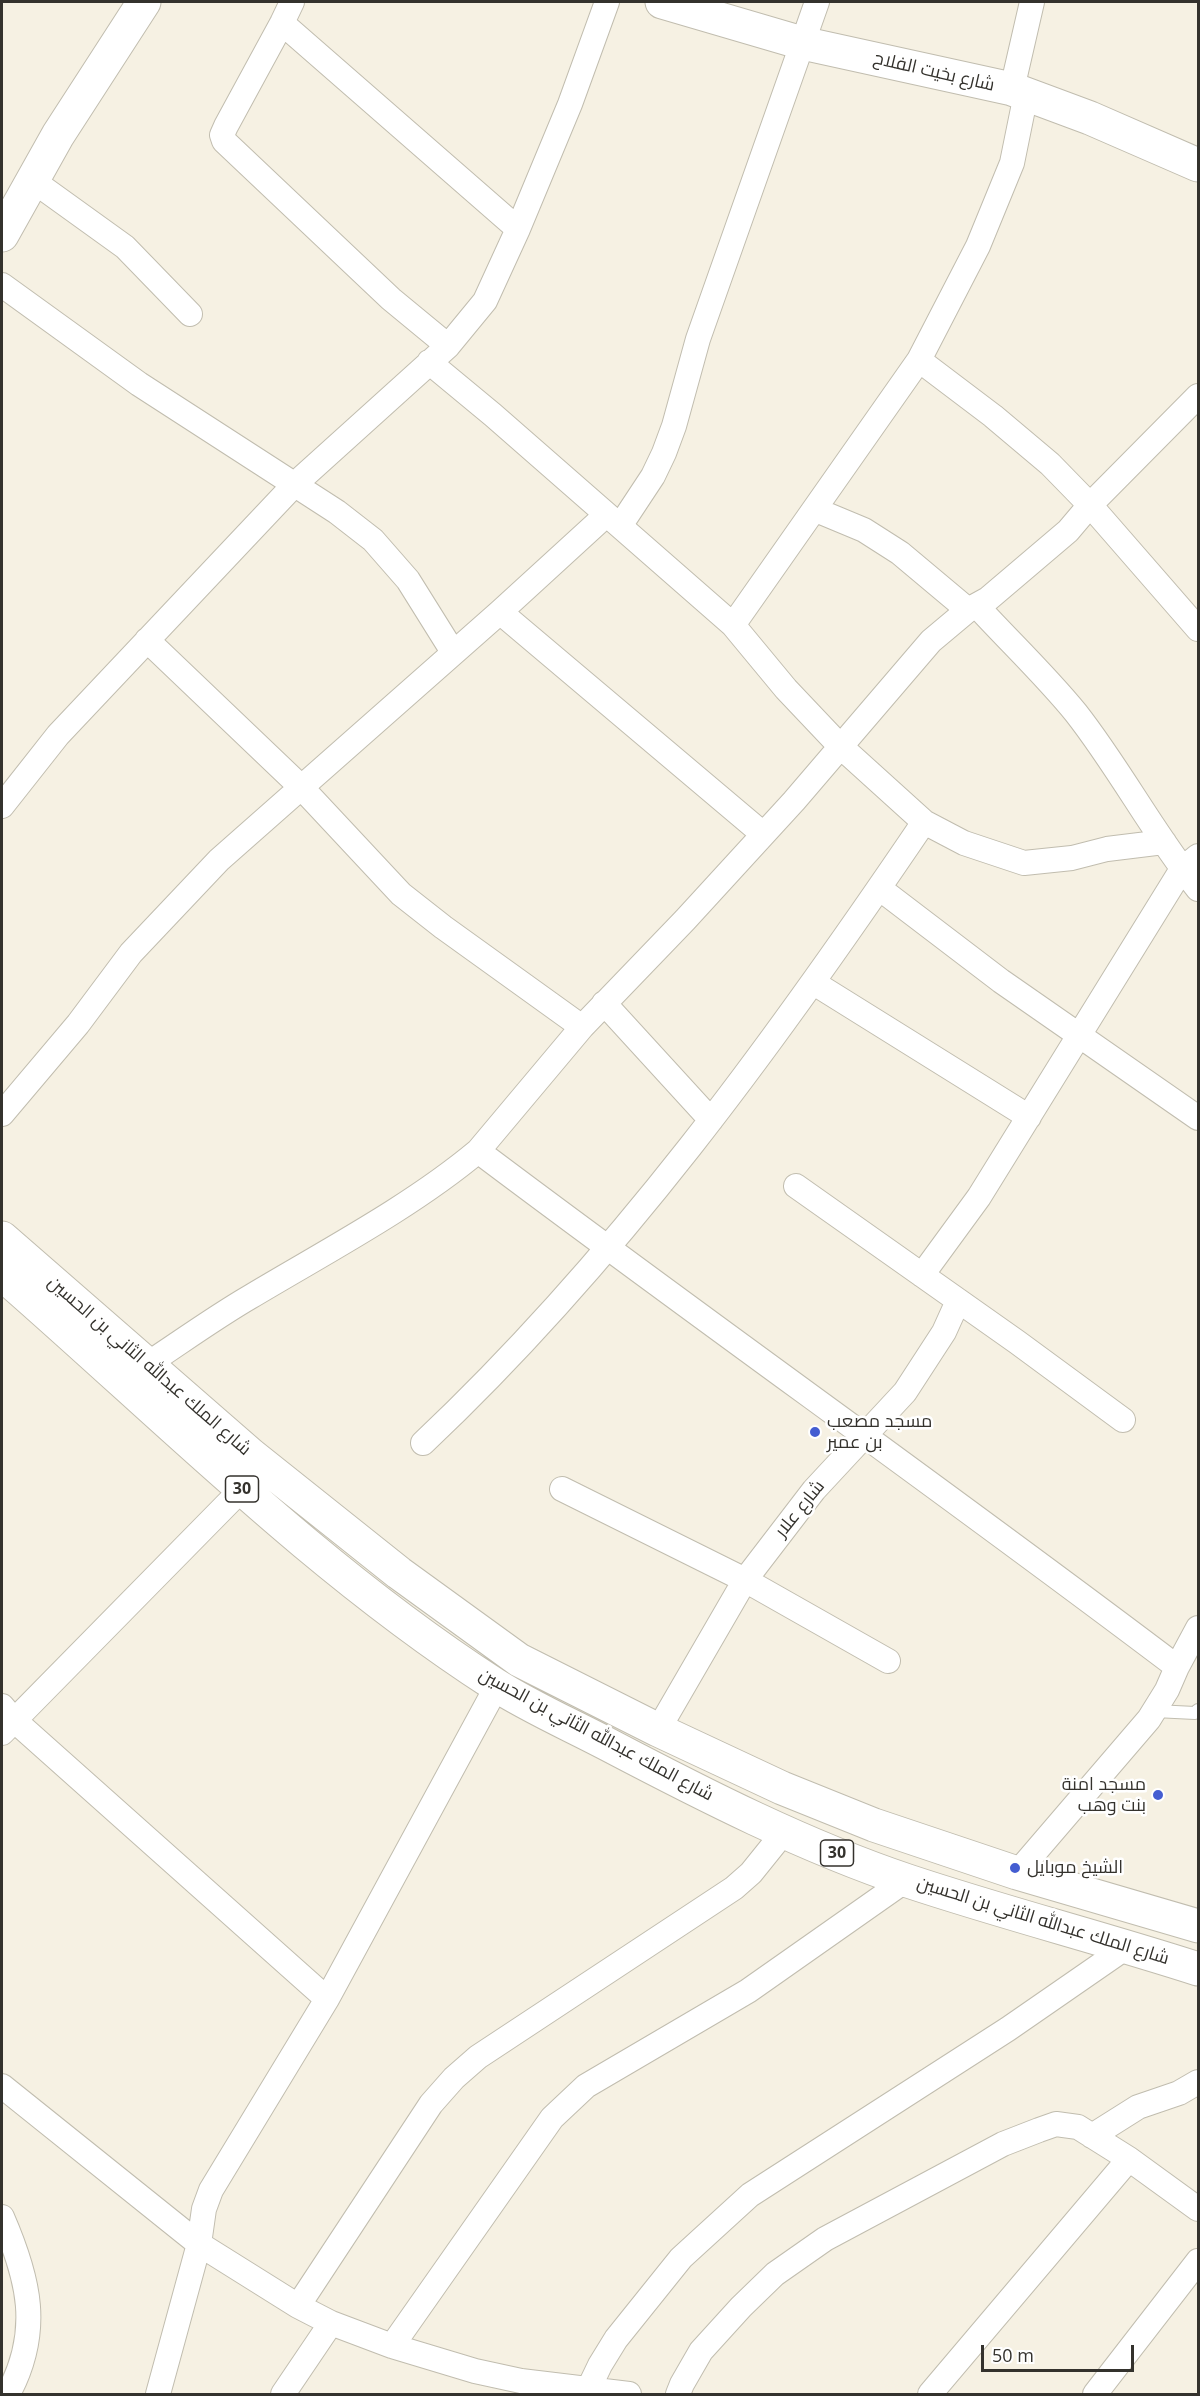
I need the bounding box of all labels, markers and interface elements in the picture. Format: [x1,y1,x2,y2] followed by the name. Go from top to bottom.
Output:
[871,48,997,96] street label: شارع بخيت الفلاح
[43,1272,255,1460] street label: شارع الملك عبدالله الثاني بن الحسين
[827,1411,932,1454] place label: مسجد مصعب بن عمير
[808,1425,822,1439] marker: مسجد مصعب بن عمير
[226,1476,258,1502] road number: 30
[771,1476,829,1542] street label: شارع علار
[475,1664,717,1806] street label: شارع الملك عبدالله الثاني بن الحسين
[1062,1774,1146,1816] place label: مسجد امنة بنت وهب
[1151,1788,1165,1802] marker: مسجد امنة بنت وهب
[820,1840,854,1866] road number: 30
[1027,1857,1123,1879] place label: الشيخ موبايل
[1008,1861,1022,1875] marker: الشيخ موبايل
[914,1872,1172,1970] street label: شارع الملك عبدالله الثاني بن الحسين
[984,2333,1137,2371] scale bar
[992,2343,1034,2367] text: 50 m

